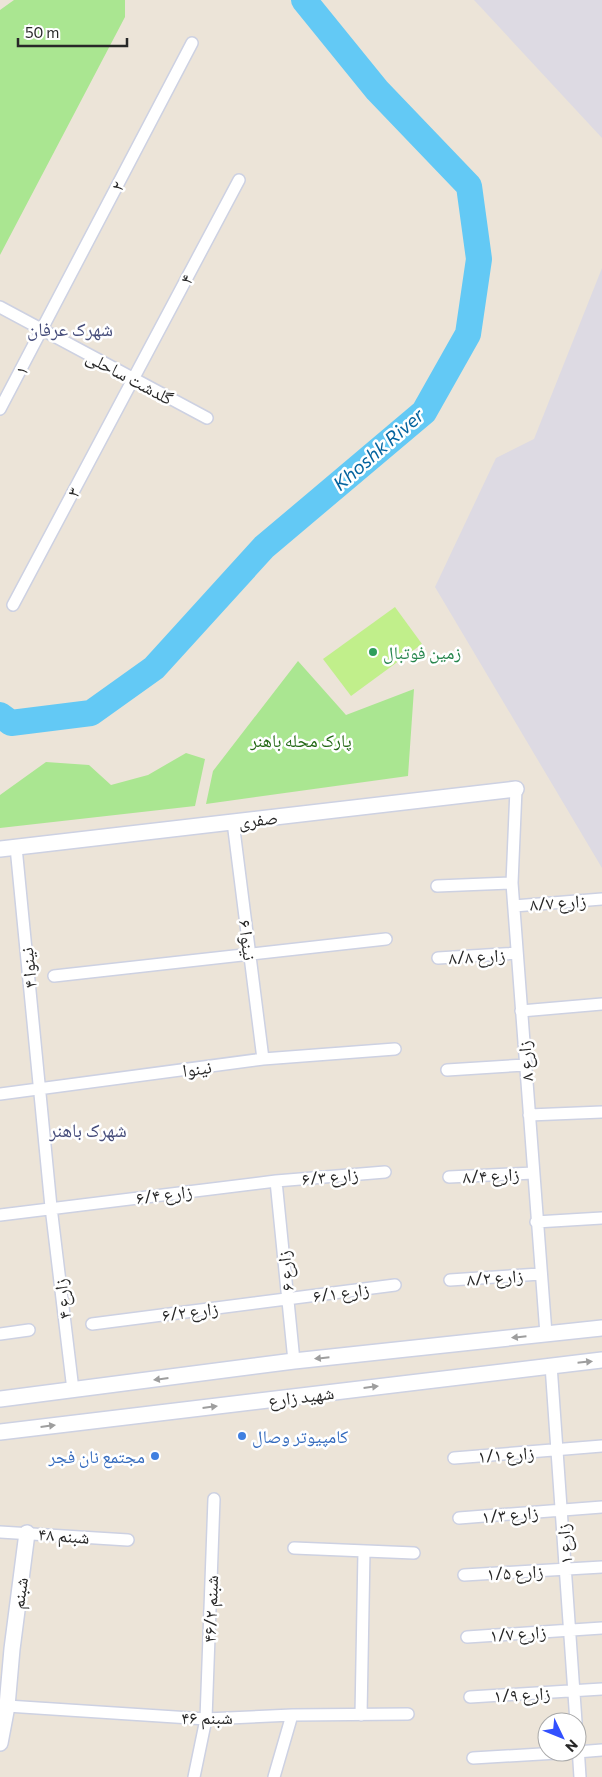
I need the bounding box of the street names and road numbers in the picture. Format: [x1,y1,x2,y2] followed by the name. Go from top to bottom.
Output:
[105,177,129,195] street label: ۲
[174,270,198,288] street label: ۴
[82,345,178,410] street label: گلدشت ساحلی
[9,361,33,379] street label: ۱
[61,483,85,501] street label: ۳
[237,806,279,833] street label: صفری
[529,889,587,916] street label: ۸/۷ زارع
[234,918,261,962] street label: ۶ نینوا
[448,944,506,969] street label: ۸/۸ زارع
[15,946,41,990] street label: ۴ نینوا
[513,1040,538,1082] street label: ۸ زارع
[181,1055,213,1081] street label: نینوا
[301,1163,359,1190] street label: ۶/۳ زارع
[462,1163,520,1188] street label: ۸/۴ زارع
[135,1180,194,1209] street label: ۶/۴ زارع
[272,1250,299,1292] street label: ۶ زارع
[466,1264,524,1291] street label: ۸/۲ زارع
[49,1277,76,1320] street label: ۴ زارع
[312,1278,371,1307] street label: ۶/۱ زارع
[161,1297,220,1326] street label: ۶/۲ زارع
[267,1381,335,1412] street label: شهید زارع
[477,1441,535,1468] street label: ۱/۱ زارع
[481,1501,539,1528] street label: ۱/۳ زارع
[37,1522,90,1550] street label: ۴۸ شبنم
[552,1523,577,1565] street label: ۱ زارع
[486,1560,544,1585] street label: ۱/۵ زارع
[198,1575,224,1643] street label: ۴۶/۲ شبنم
[6,1576,34,1611] street label: شبنم
[489,1620,547,1647] street label: ۱/۷ زارع
[493,1682,551,1707] street label: ۱/۹ زارع
[181,1706,233,1730] street label: ۴۶ شبنم

